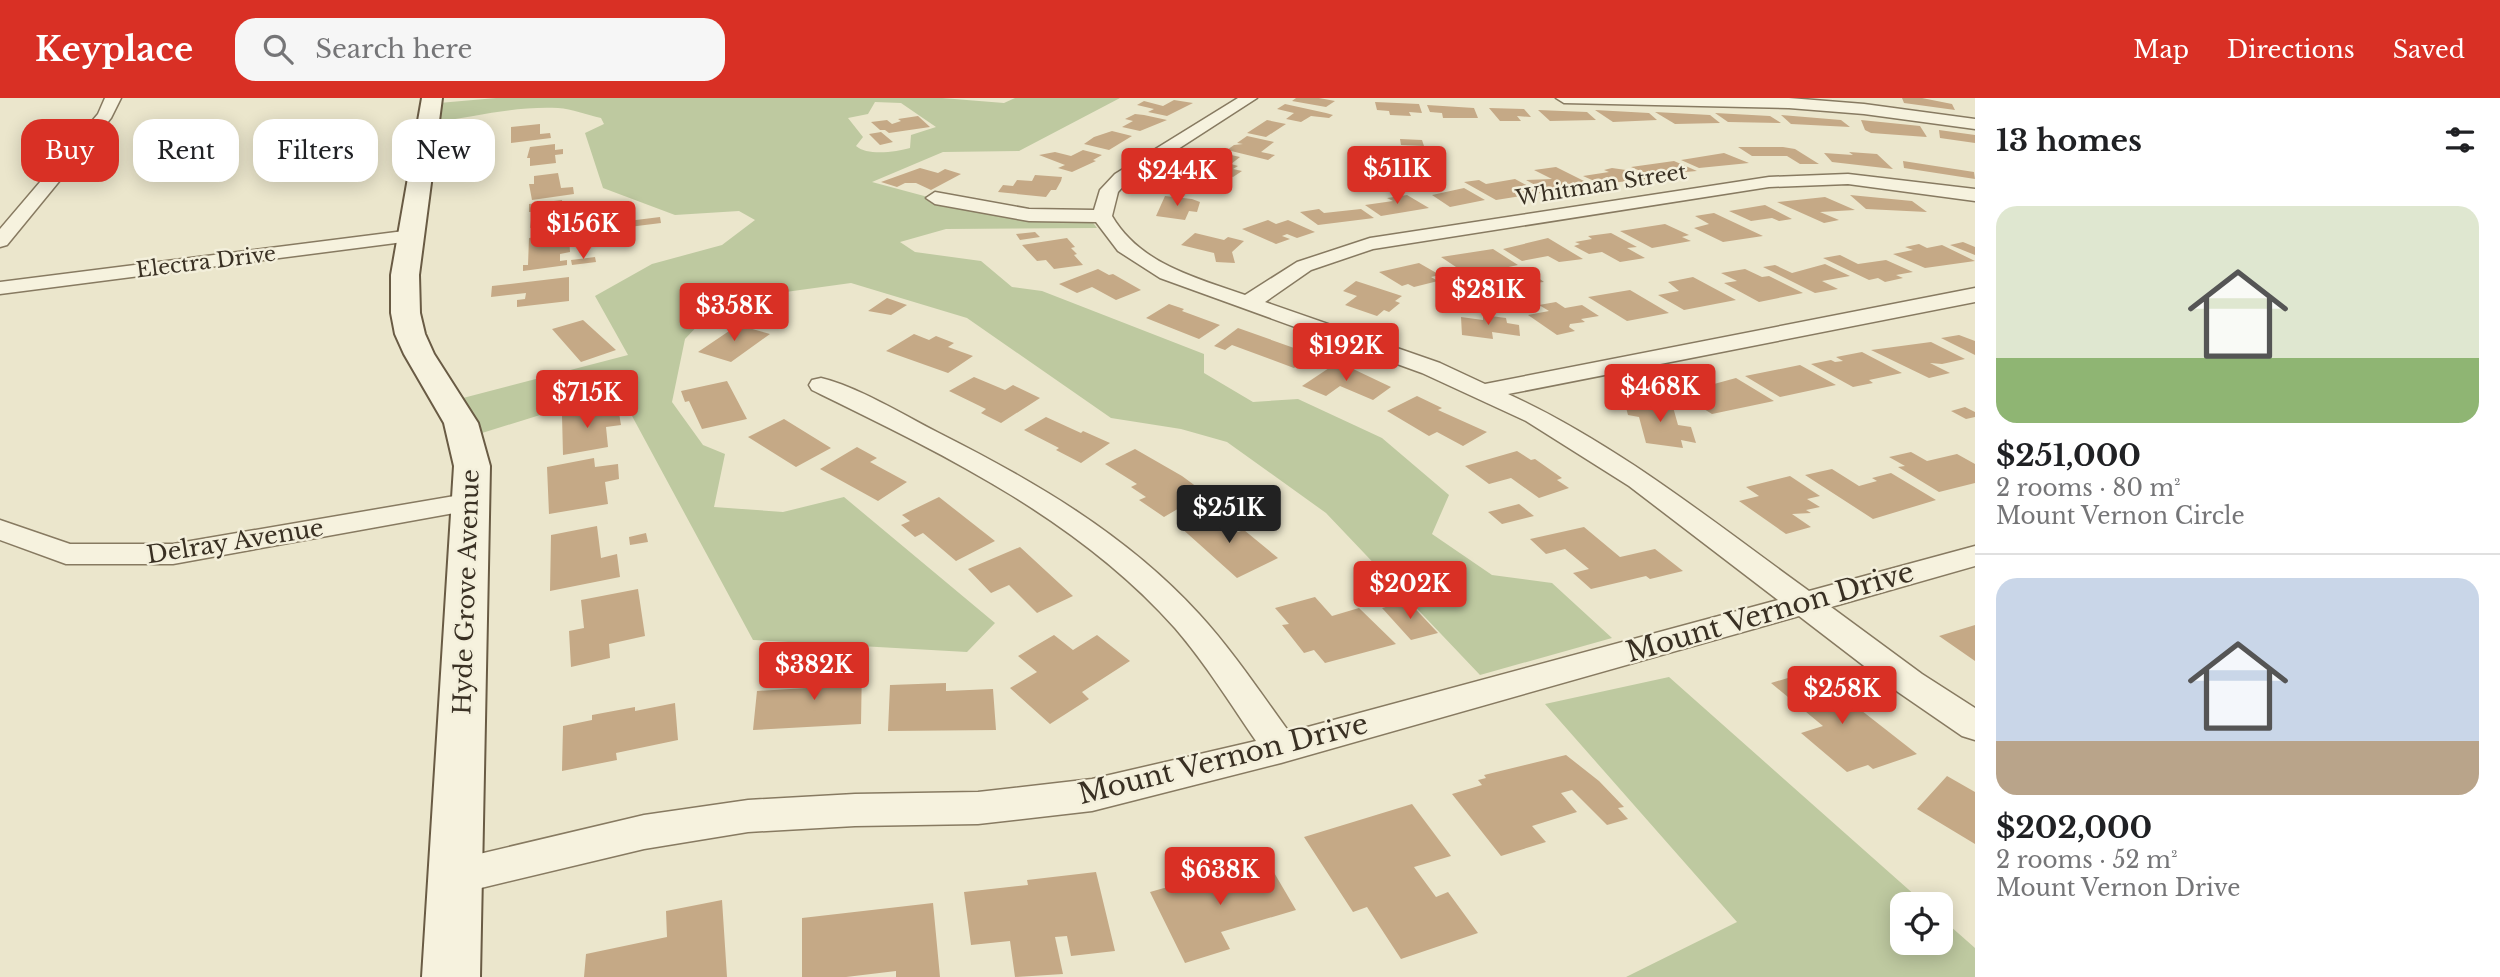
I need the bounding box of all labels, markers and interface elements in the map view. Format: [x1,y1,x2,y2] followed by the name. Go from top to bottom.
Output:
[235,18,725,81] search box
[35,29,193,70] text: Keyplace
[259,30,297,68] icon: search
[315,33,472,65] text: Search here
[2133,35,2189,64] text: Map
[2227,35,2355,64] text: Directions
[2393,35,2465,64] text: Saved
[21,119,119,182] chip: Buy
[133,119,239,182] chip: Rent
[253,119,378,182] chip: Filters
[392,119,495,182] chip: New
[2441,121,2479,159] icon: filters
[1996,122,2142,159] text: 13 homes
[1348,146,1446,206] pin: $511K
[1128,148,1226,208] pin: $244K
[1363,155,1431,183] text: $511K
[1137,157,1217,185] text: $244K
[1513,159,1688,211] street label: Whitman Street
[534,202,632,261] pin: $156K
[547,210,619,238] text: $156K
[135,241,277,283] street label: Electra Drive
[2175,251,2301,377] icon: home
[1439,268,1537,327] pin: $281K
[1451,276,1525,304] text: $281K
[685,284,783,343] pin: $358K
[696,292,772,320] text: $358K
[1297,324,1395,383] pin: $192K
[1309,332,1383,360] text: $192K
[1611,364,1709,424] pin: $468K
[538,370,636,430] pin: $715K
[1620,373,1700,401] text: $468K
[552,379,622,407] text: $715K
[1996,437,2141,474] text: $251,000
[447,469,485,715] street label: Hyde Grove Avenue
[1996,474,2181,502] text: 2 rooms · 80 m²
[1180,486,1278,545] pin: $251K
[1193,494,1265,522] text: $251K
[1996,502,2245,530] text: Mount Vernon Circle
[144,513,326,569] street label: Delray Avenue
[1622,554,1918,670] street label: Mount Vernon Drive
[1361,561,1459,621] pin: $202K
[1369,570,1451,598] text: $202K
[2175,623,2301,749] icon: home
[765,642,863,702] pin: $382K
[775,651,853,679] text: $382K
[1793,666,1891,726] pin: $258K
[1804,675,1880,703] text: $258K
[1074,706,1372,812] street label: Mount Vernon Drive
[1996,809,2152,846] text: $202,000
[1996,846,2178,874] text: 2 rooms · 52 m²
[1171,848,1269,907] pin: $638K
[1181,856,1259,884] text: $638K
[1996,874,2240,902] text: Mount Vernon Drive
[1890,892,1953,955] map controls
[1890,892,1953,955] button: locate

